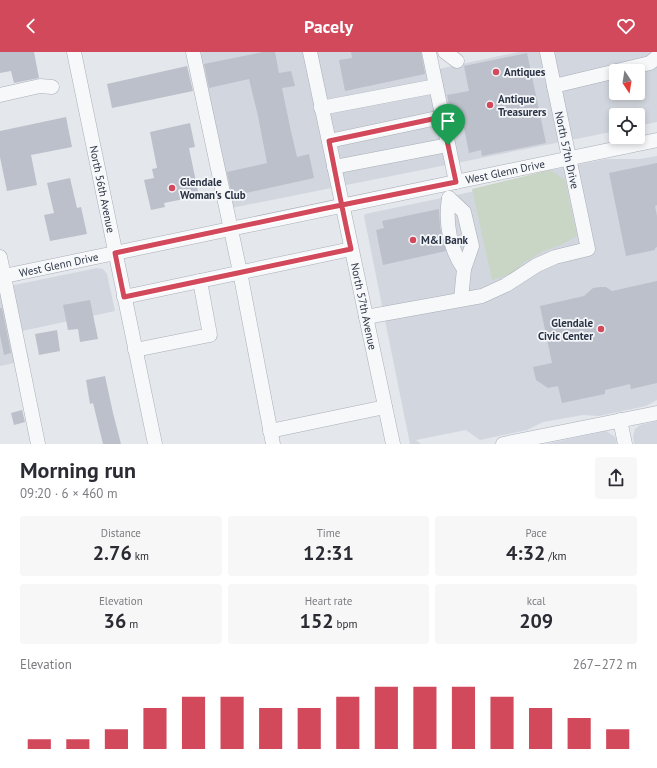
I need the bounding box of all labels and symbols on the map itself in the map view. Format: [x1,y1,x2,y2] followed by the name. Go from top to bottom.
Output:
[609,64,645,100] north arrow
[504,65,546,79] place label: Antiques
[491,67,501,77] marker: Antiques
[498,92,547,119] place label: Antique Treasurers
[485,100,495,110] marker: Antique Treasurers
[431,104,465,145] pin
[552,110,582,191] street label: North 57th Drive
[86,144,118,234] street label: North 56th Avenue
[464,156,547,187] street label: West Glenn Drive
[180,175,246,202] place label: Glendale Woman's Club
[167,183,177,193] marker: Glendale Woman's Club
[421,233,469,247] place label: M&I Bank
[408,235,418,245] marker: M&I Bank
[18,250,100,280] street label: West Glenn Drive
[348,262,380,352] street label: North 57th Avenue
[538,316,593,343] place label: Glendale Civic Center
[596,324,606,334] marker: Glendale Civic Center

